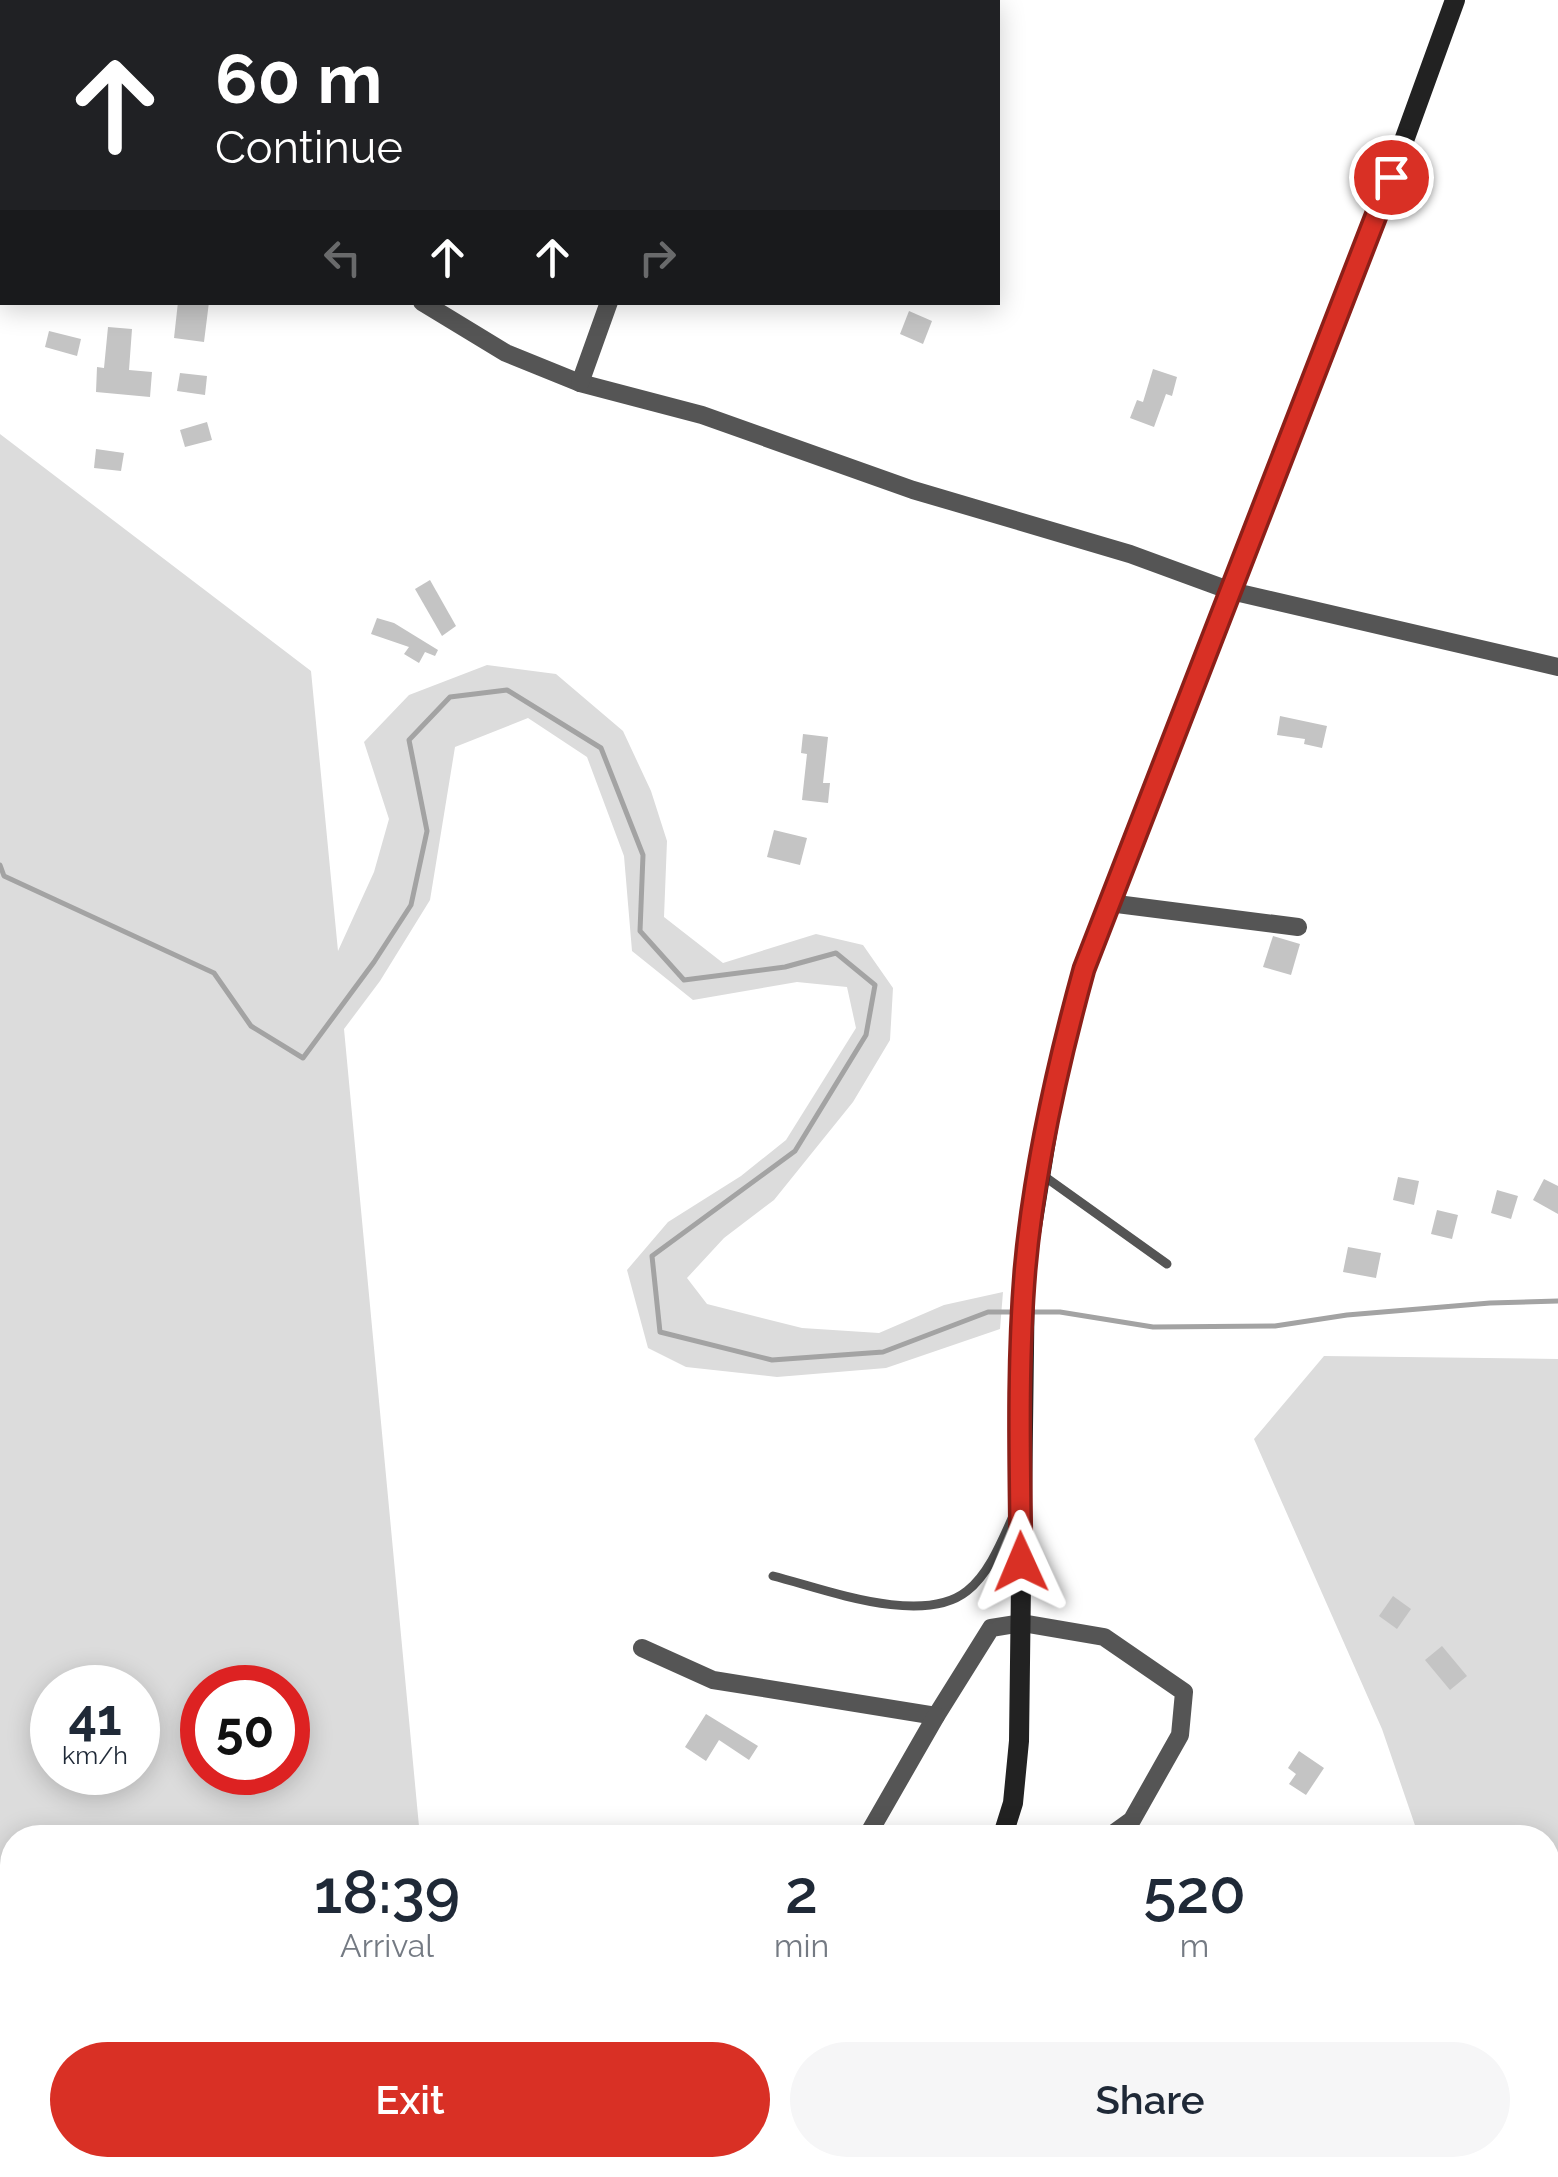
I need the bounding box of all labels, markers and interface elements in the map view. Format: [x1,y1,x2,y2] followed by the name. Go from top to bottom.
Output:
[215,37,382,119] text: 60 m
[50,40,180,170] icon: ahead
[215,121,403,174] text: Continue
[1349,135,1434,220] pin
[1364,150,1419,205] icon: arrive
[315,230,370,285] icon: left
[420,230,475,285] icon: ahead
[525,230,580,285] icon: ahead
[630,230,685,285] icon: right
[969,1510,1073,1614] position arrow
[180,1665,310,1795] speed limit sign: 50
[68,1688,122,1747] text: 41
[62,1740,128,1770] text: km/h
[314,1857,460,1927] text: 18:39
[785,1857,818,1927] text: 2
[1143,1857,1246,1927] text: 520
[340,1927,434,1964] text: Arrival
[774,1927,829,1964] text: min
[1180,1927,1209,1964] text: m
[50,2042,770,2157] button: Exit
[790,2042,1510,2157] button: Share

